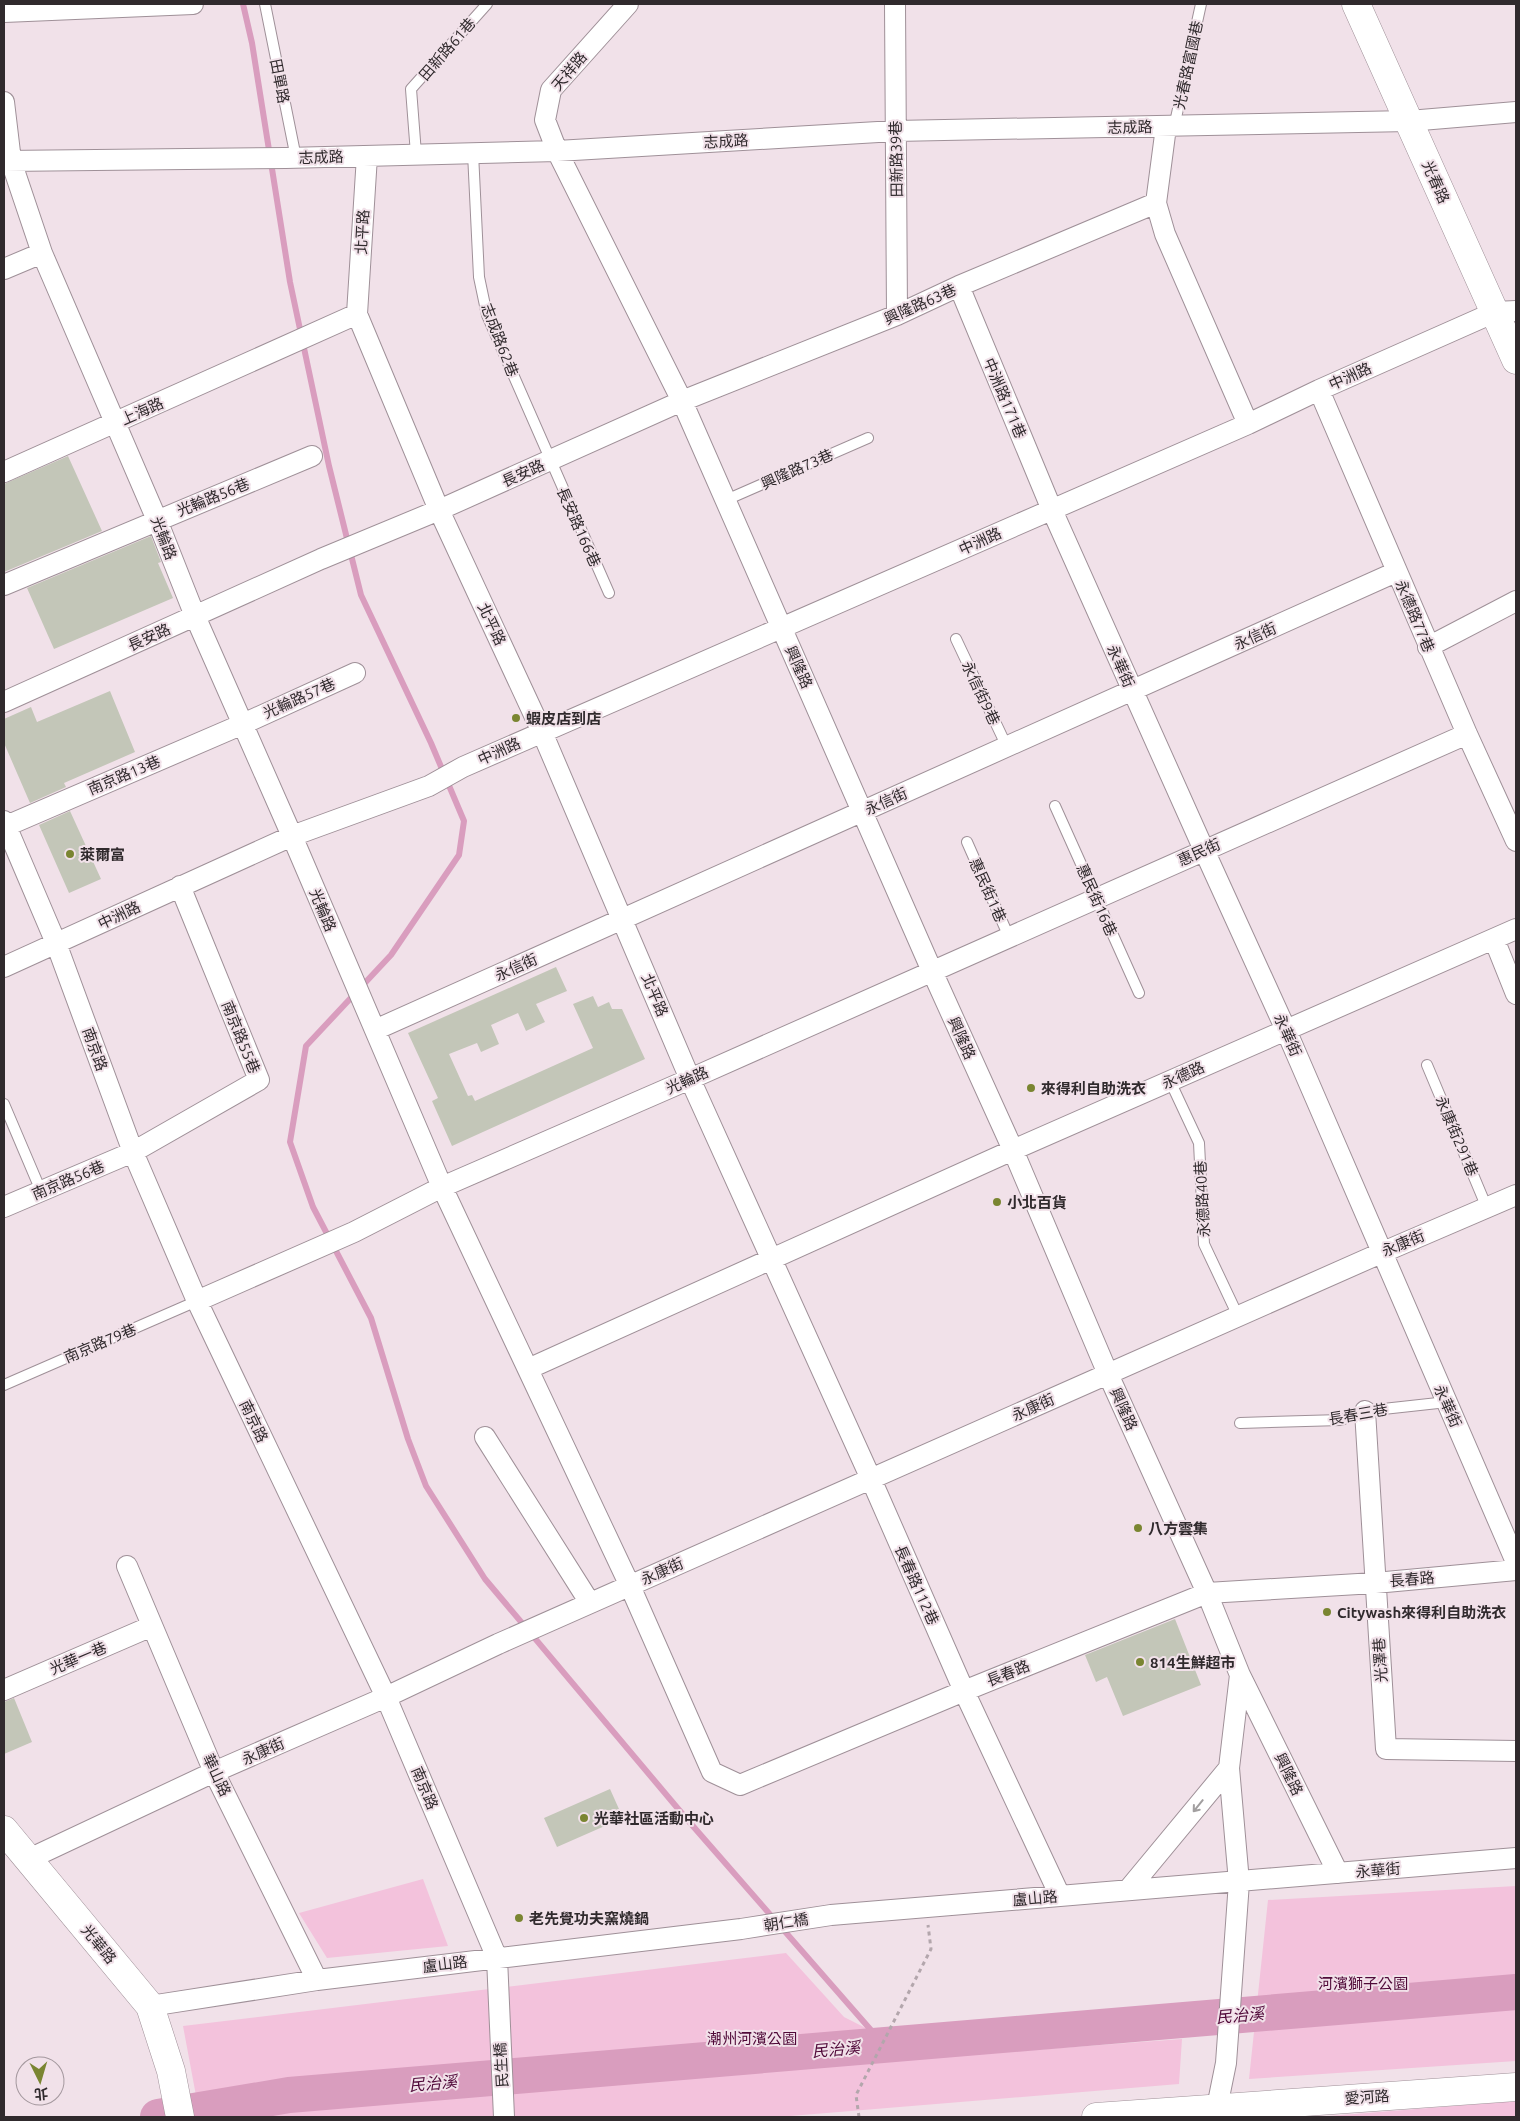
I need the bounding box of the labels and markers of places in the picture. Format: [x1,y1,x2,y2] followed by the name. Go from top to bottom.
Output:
[526,710,601,727] place label: 蝦皮店到店
[510,712,522,724] marker: 蝦皮店到店
[80,846,125,863] place label: 萊爾富
[64,848,76,860] marker: 萊爾富
[1041,1080,1146,1097] place label: 來得利自助洗衣
[1025,1082,1037,1094] marker: 來得利自助洗衣
[1007,1194,1067,1211] place label: 小北百貨
[991,1196,1003,1208] marker: 小北百貨
[1148,1520,1208,1537] place label: 八方雲集
[1132,1522,1144,1534] marker: 八方雲集
[1337,1604,1506,1621] place label: Citywash來得利自助洗衣
[1321,1606,1333,1618] marker: Citywash來得利自助洗衣
[1150,1654,1235,1671] place label: 814生鮮超市
[1134,1656,1146,1668] marker: 814生鮮超市
[594,1810,714,1827] place label: 光華社區活動中心
[578,1812,590,1824] marker: 光華社區活動中心
[529,1910,649,1927] place label: 老先覺功夫窯燒鍋
[513,1912,525,1924] marker: 老先覺功夫窯燒鍋

